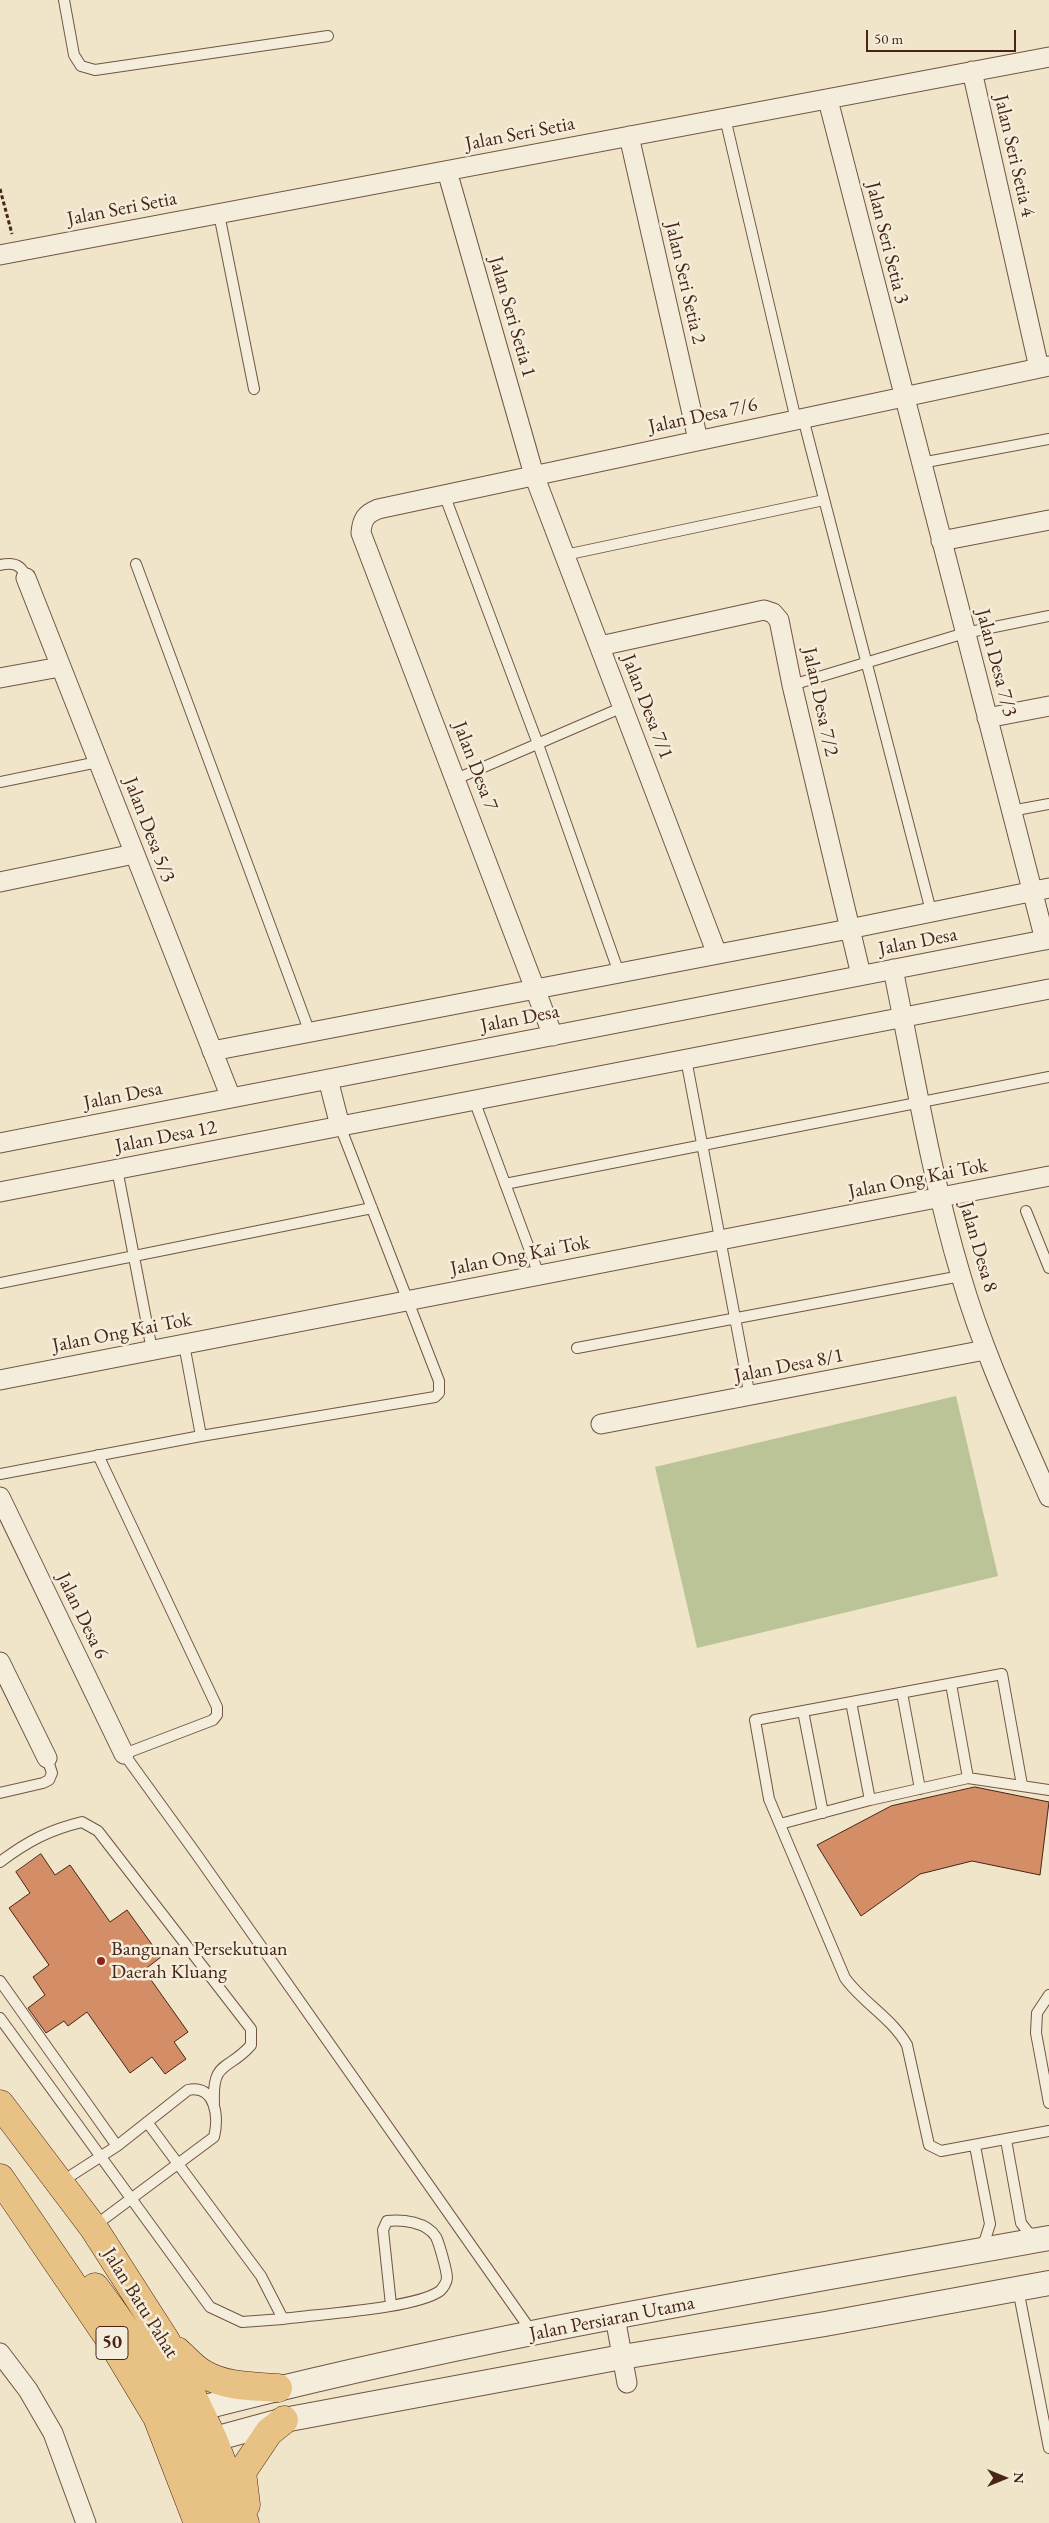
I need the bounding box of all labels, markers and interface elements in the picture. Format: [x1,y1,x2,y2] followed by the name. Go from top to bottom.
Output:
[869,20,1019,52] scale bar
[874,29,903,48] text: 50 m
[988,93,1040,219] street label: Jalan Seri Setia 4
[463,112,577,156] street label: Jalan Seri Setia
[860,180,914,306] street label: Jalan Seri Setia 3
[65,187,179,231] street label: Jalan Seri Setia
[659,220,711,346] street label: Jalan Seri Setia 2
[483,254,541,380] street label: Jalan Seri Setia 1
[646,393,760,439] street label: Jalan Desa 7/6
[970,606,1022,720] street label: Jalan Desa 7/3
[797,645,843,759] street label: Jalan Desa 7/2
[616,651,678,763] street label: Jalan Desa 7/1
[447,718,503,814] street label: Jalan Desa 7
[118,774,180,886] street label: Jalan Desa 5/3
[877,923,959,961] street label: Jalan Desa
[479,1000,561,1038] street label: Jalan Desa
[82,1077,164,1115] street label: Jalan Desa
[113,1115,219,1159] street label: Jalan Desa 12
[846,1154,990,1204] street label: Jalan Ong Kai Tok
[954,1199,1002,1295] street label: Jalan Desa 8
[448,1231,592,1281] street label: Jalan Ong Kai Tok
[50,1308,194,1358] street label: Jalan Ong Kai Tok
[732,1344,846,1388] street label: Jalan Desa 8/1
[51,1569,113,1663] street label: Jalan Desa 6
[111,1938,288,1985] place label: Bangunan Persekutuan Daerah Kluang
[95,1955,107,1967] marker: Bangunan Persekutuan Daerah Kluang
[97,2244,183,2362] street label: Jalan Batu Pahat
[527,2291,697,2347] street label: Jalan Persiaran Utama
[96,2326,128,2360] road number: 50
[979,2453,1029,2503] north arrow
[1010,2472,1028,2484] text: N

